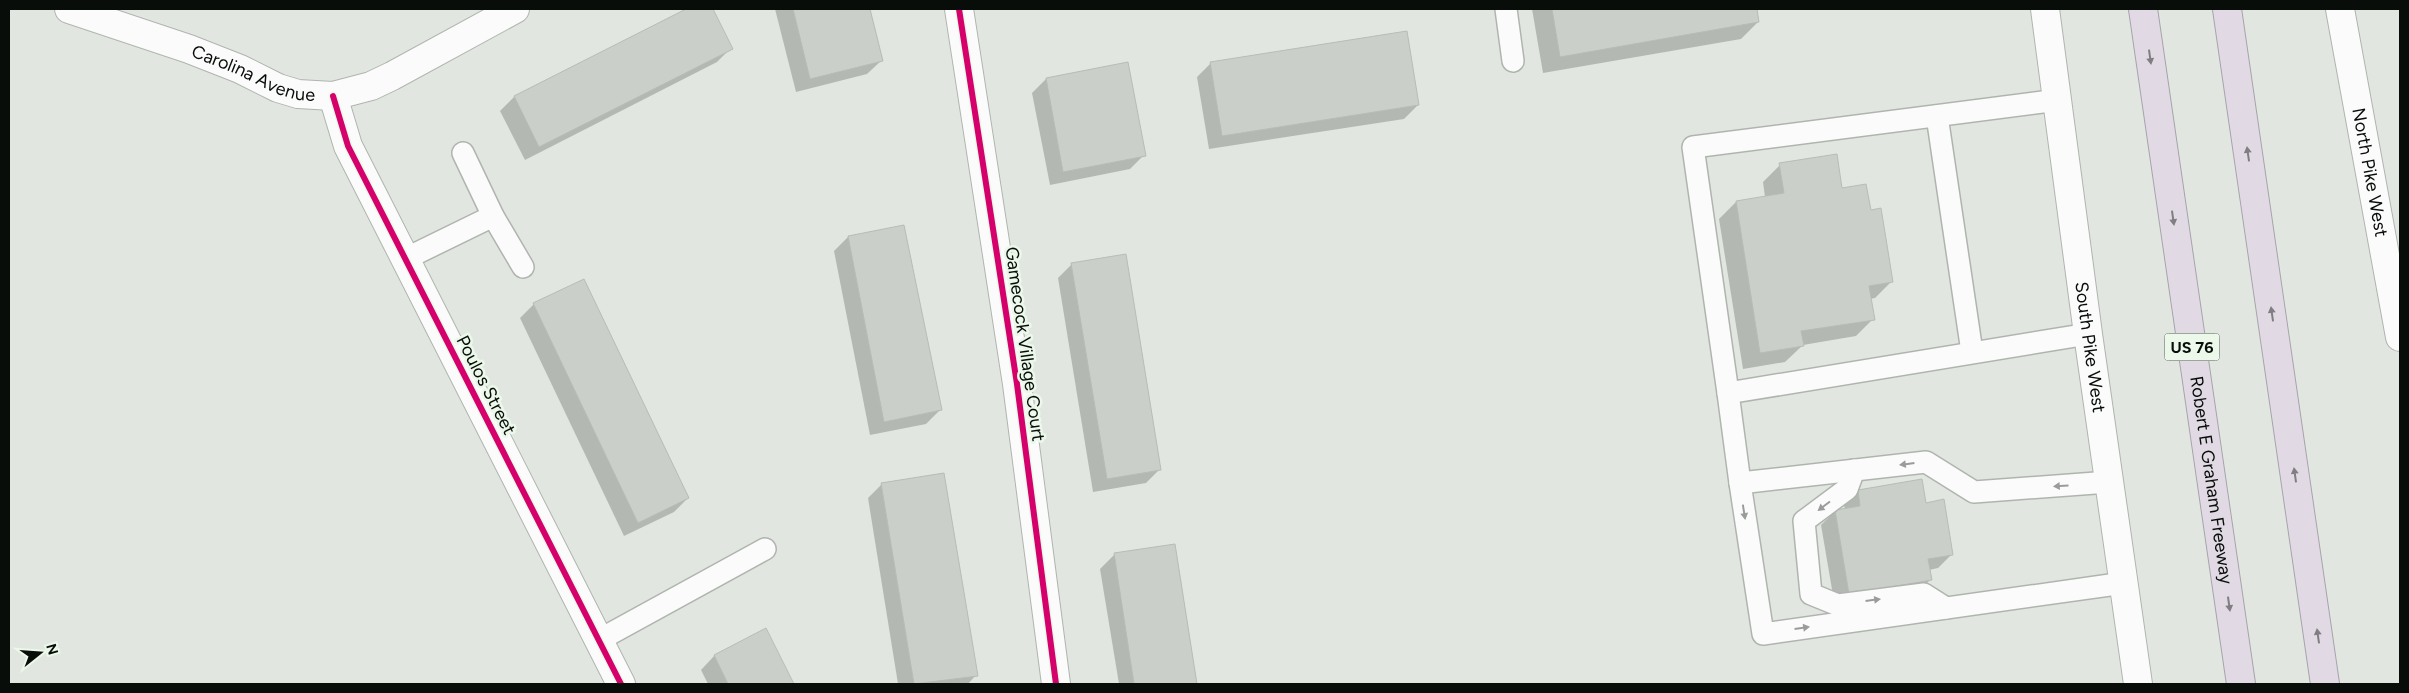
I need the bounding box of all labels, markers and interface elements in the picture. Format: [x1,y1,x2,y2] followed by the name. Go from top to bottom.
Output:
[189,40,316,106] street label: Carolina Avenue
[2146,49,2154,65] one-way arrow
[2347,106,2392,239] street label: North Pike West
[2244,145,2252,161] one-way arrow
[2169,210,2177,226] one-way arrow
[1000,245,1050,443] street label: Gamecock Village Court
[2070,280,2110,414] street label: South Pike West
[2267,306,2275,322] one-way arrow
[452,332,520,438] street label: Poulos Street
[2164,334,2220,361] road number: US 76
[2185,375,2237,586] street label: Robert E Graham Freeway
[1899,460,1915,468] one-way arrow
[2291,467,2299,483] one-way arrow
[2052,482,2068,490] one-way arrow
[1817,501,1831,511] one-way arrow
[1741,504,1749,520] one-way arrow
[1865,596,1881,604] one-way arrow
[2225,596,2233,612] one-way arrow
[1794,624,1810,632] one-way arrow
[15,628,65,678] north arrow
[2314,628,2322,644] one-way arrow
[42,642,62,657] text: N

